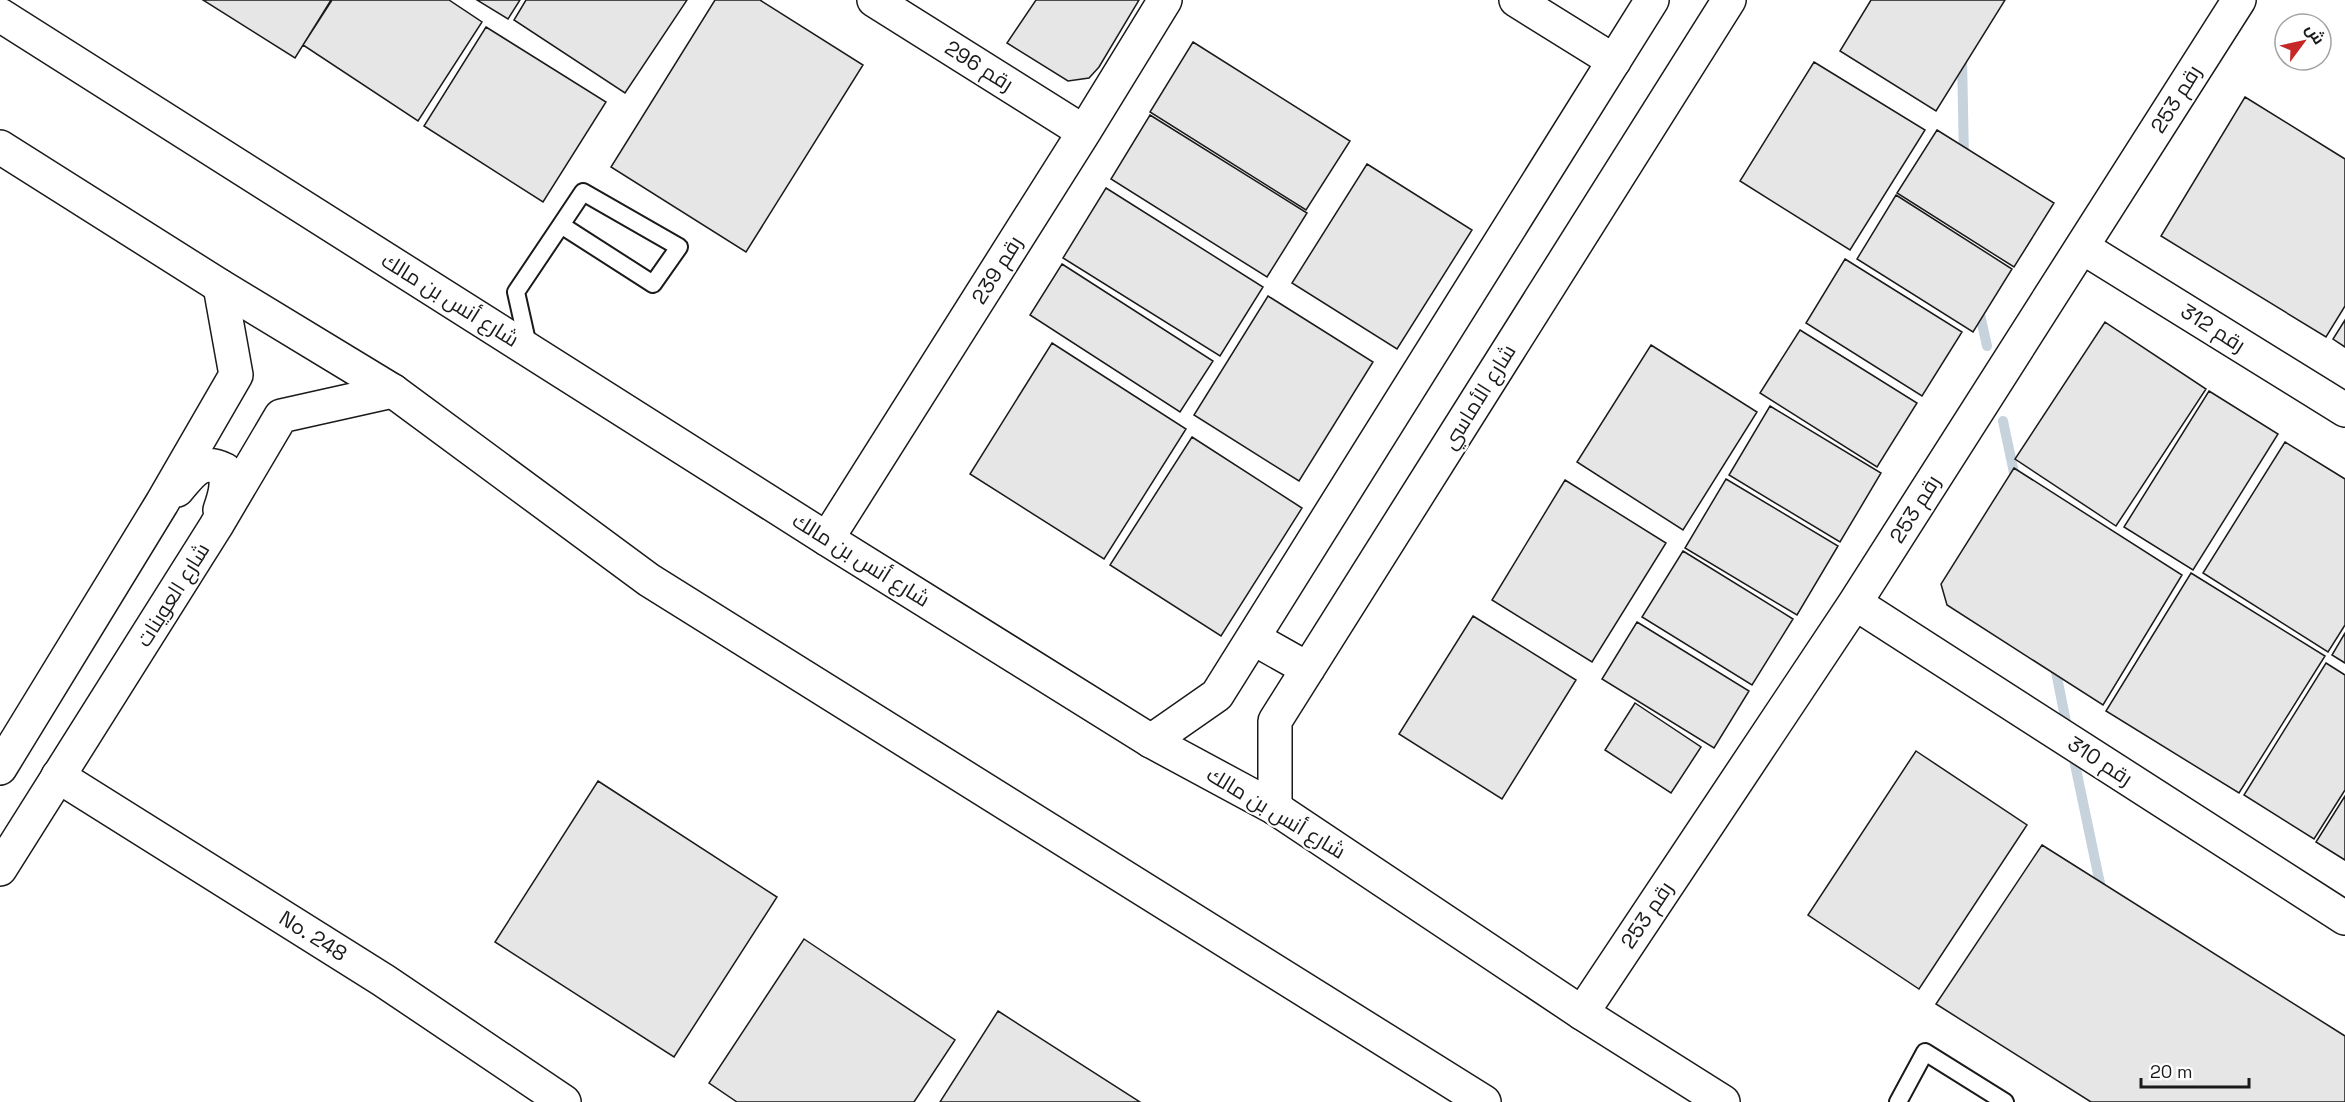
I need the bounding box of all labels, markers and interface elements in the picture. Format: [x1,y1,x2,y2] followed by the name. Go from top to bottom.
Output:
[2273,12,2333,72] north arrow
[2301,20,2330,48] text: ش
[939,34,1019,98] street label: رقم 296
[2144,60,2208,138] street label: رقم 253
[965,231,1029,309] street label: رقم 239
[376,246,524,354] street label: شارع أنس بن مالك
[2175,297,2251,359] street label: رقم 312
[1436,339,1523,455] street label: شارع الأماسي
[1883,470,1947,548] street label: رقم 253
[787,506,935,614] street label: شارع أنس بن مالك
[130,538,216,652] street label: شارع العوينات
[2062,730,2138,792] street label: رقم 310
[1201,761,1351,865] street label: شارع أنس بن مالك
[1614,876,1680,954] street label: رقم 253
[274,904,352,967] street label: No. 248
[2141,1051,2249,1089] scale bar
[2150,1060,2193,1083] text: 20 m

